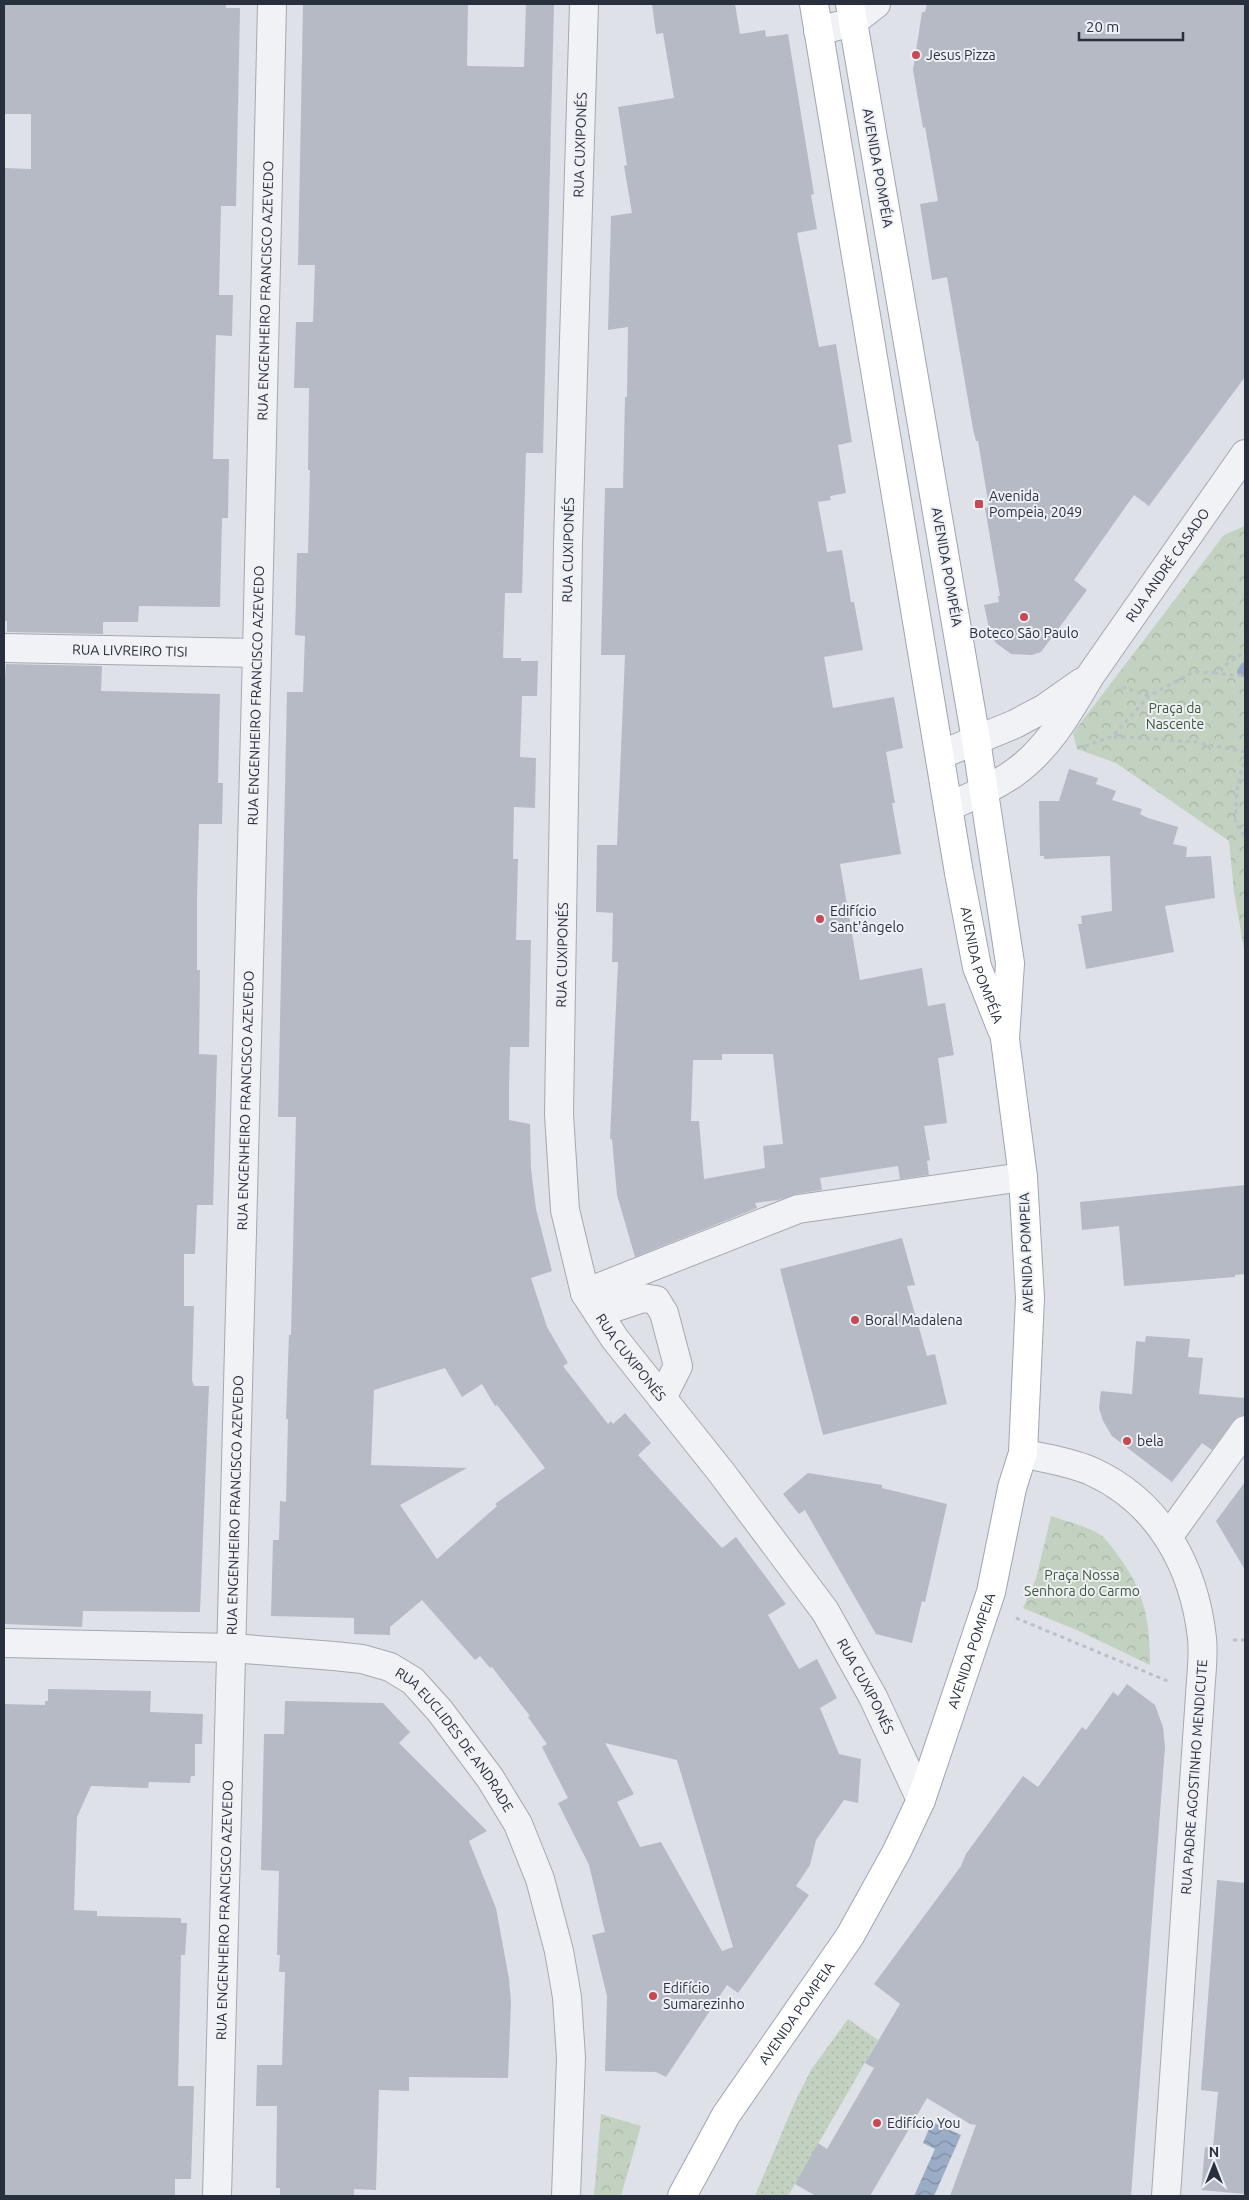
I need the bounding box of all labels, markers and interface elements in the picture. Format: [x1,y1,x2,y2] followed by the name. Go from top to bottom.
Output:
[1079,10,1183,42] scale bar
[1086,18,1119,35] text: 20 m
[926,47,996,63] place label: Jesus Pizza
[910,49,922,61] marker: Jesus Pizza
[569,92,590,198] street label: RUA CUXIPONÉS
[860,107,897,229] street label: AVENIDA POMPÉIA
[254,160,276,421] street label: RUA ENGENHEIRO FRANCISCO AZEVEDO
[989,488,1082,520] place label: Avenida Pompeia, 2049
[558,497,577,603] street label: RUA CUXIPONÉS
[973,498,985,510] marker: Avenida Pompeia, 2049
[1122,505,1213,625] street label: RUA ANDRÉ CASADO
[929,506,966,628] street label: AVENIDA POMPÉIA
[245,565,267,826] street label: RUA ENGENHEIRO FRANCISCO AZEVEDO
[1018,611,1030,623] marker: Boteco São Paulo
[969,625,1079,641] place label: Boteco São Paulo
[72,641,188,660] street label: RUA LIVREIRO TISI
[1146,700,1204,732] park label: Praça da Nascente
[552,902,571,1008] street label: RUA CUXIPONÉS
[830,903,904,935] place label: Edifício Sant'ângelo
[958,905,1007,1026] street label: AVENIDA POMPÉIA
[814,913,826,925] marker: Edifício Sant'ângelo
[234,970,257,1231] street label: RUA ENGENHEIRO FRANCISCO AZEVEDO
[1016,1192,1036,1314] street label: AVENIDA POMPEIA
[593,1311,669,1404] street label: RUA CUXIPONÉS
[865,1312,963,1328] place label: Boral Madalena
[849,1314,861,1326] marker: Boral Madalena
[224,1375,246,1635] street label: RUA ENGENHEIRO FRANCISCO AZEVEDO
[1137,1433,1164,1449] place label: bela
[1121,1435,1133,1447] marker: bela
[1024,1567,1140,1599] park label: Praça Nossa Senhora do Carmo
[944,1591,998,1711] street label: AVENIDA POMPEIA
[834,1636,897,1736] street label: RUA CUXIPONÉS
[1178,1659,1210,1895] street label: RUA PADRE AGOSTINHO MENDICUTE
[392,1664,517,1815] street label: RUA EUCLIDES DE ANDRADE
[213,1780,236,2040] street label: RUA ENGENHEIRO FRANCISCO AZEVEDO
[755,1959,838,2068] street label: AVENIDA POMPEIA
[663,1980,745,2012] place label: Edifício Sumarezinho
[647,1990,659,2002] marker: Edifício Sumarezinho
[887,2115,961,2131] place label: Edifício You
[871,2117,883,2129] marker: Edifício You
[1189,2140,1239,2190] north arrow
[1209,2144,1219,2160] text: N

